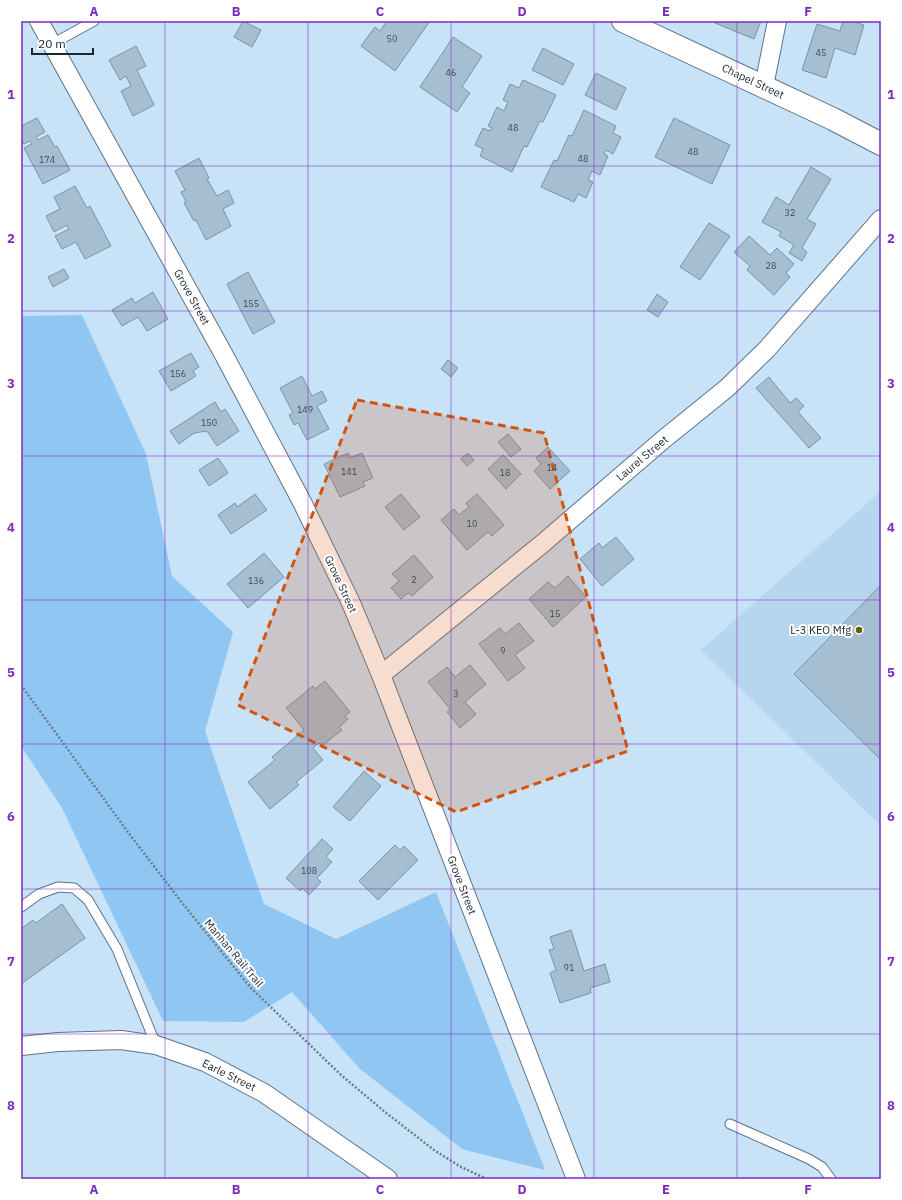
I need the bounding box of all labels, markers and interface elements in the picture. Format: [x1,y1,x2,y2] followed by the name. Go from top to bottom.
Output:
[90,3,99,20] text: A
[232,3,241,20] text: B
[376,3,385,20] text: C
[517,3,527,20] text: D
[662,3,670,20] text: E
[804,3,812,20] text: F
[32,30,93,56] scale bar
[387,33,397,44] house number: 50
[38,36,66,51] text: 20 m
[816,47,826,58] house number: 45
[720,60,787,102] street label: Chapel Street
[446,67,456,78] house number: 46
[7,86,15,103] text: 1
[887,86,895,103] text: 1
[508,122,518,133] house number: 48
[688,146,698,157] house number: 48
[578,153,588,164] house number: 48
[39,154,55,165] house number: 174
[785,207,795,218] house number: 32
[7,230,15,247] text: 2
[887,230,895,247] text: 2
[766,260,776,271] house number: 28
[171,267,213,328] street label: Grove Street
[243,298,259,309] house number: 155
[170,368,186,379] house number: 156
[7,375,15,392] text: 3
[887,375,895,392] text: 3
[297,404,313,415] house number: 149
[201,417,217,428] house number: 150
[613,432,671,484] street label: Laurel Street
[547,462,557,473] house number: 14
[341,466,357,477] house number: 141
[500,467,510,478] house number: 18
[467,518,477,529] house number: 10
[7,519,15,536] text: 4
[887,519,895,536] text: 4
[322,553,360,615] street label: Grove Street
[411,574,417,585] house number: 2
[248,575,264,586] house number: 136
[550,608,560,619] house number: 15
[790,623,851,637] place label: L-3 KEO Mfg
[854,625,864,635] marker: L-3 KEO Mfg
[500,645,506,656] house number: 9
[7,664,15,681] text: 5
[887,664,895,681] text: 5
[453,688,459,699] house number: 3
[7,808,15,825] text: 6
[887,808,895,825] text: 6
[444,854,480,916] street label: Grove Street
[301,865,317,876] house number: 108
[201,916,267,990] street label: Manhan Rail Trail
[7,953,15,970] text: 7
[887,953,895,970] text: 7
[564,962,574,973] house number: 91
[200,1056,258,1094] street label: Earle Street
[7,1097,15,1114] text: 8
[887,1097,895,1114] text: 8
[90,1181,99,1198] text: A
[232,1181,241,1198] text: B
[376,1181,385,1198] text: C
[517,1181,527,1198] text: D
[662,1181,670,1198] text: E
[804,1181,812,1198] text: F

